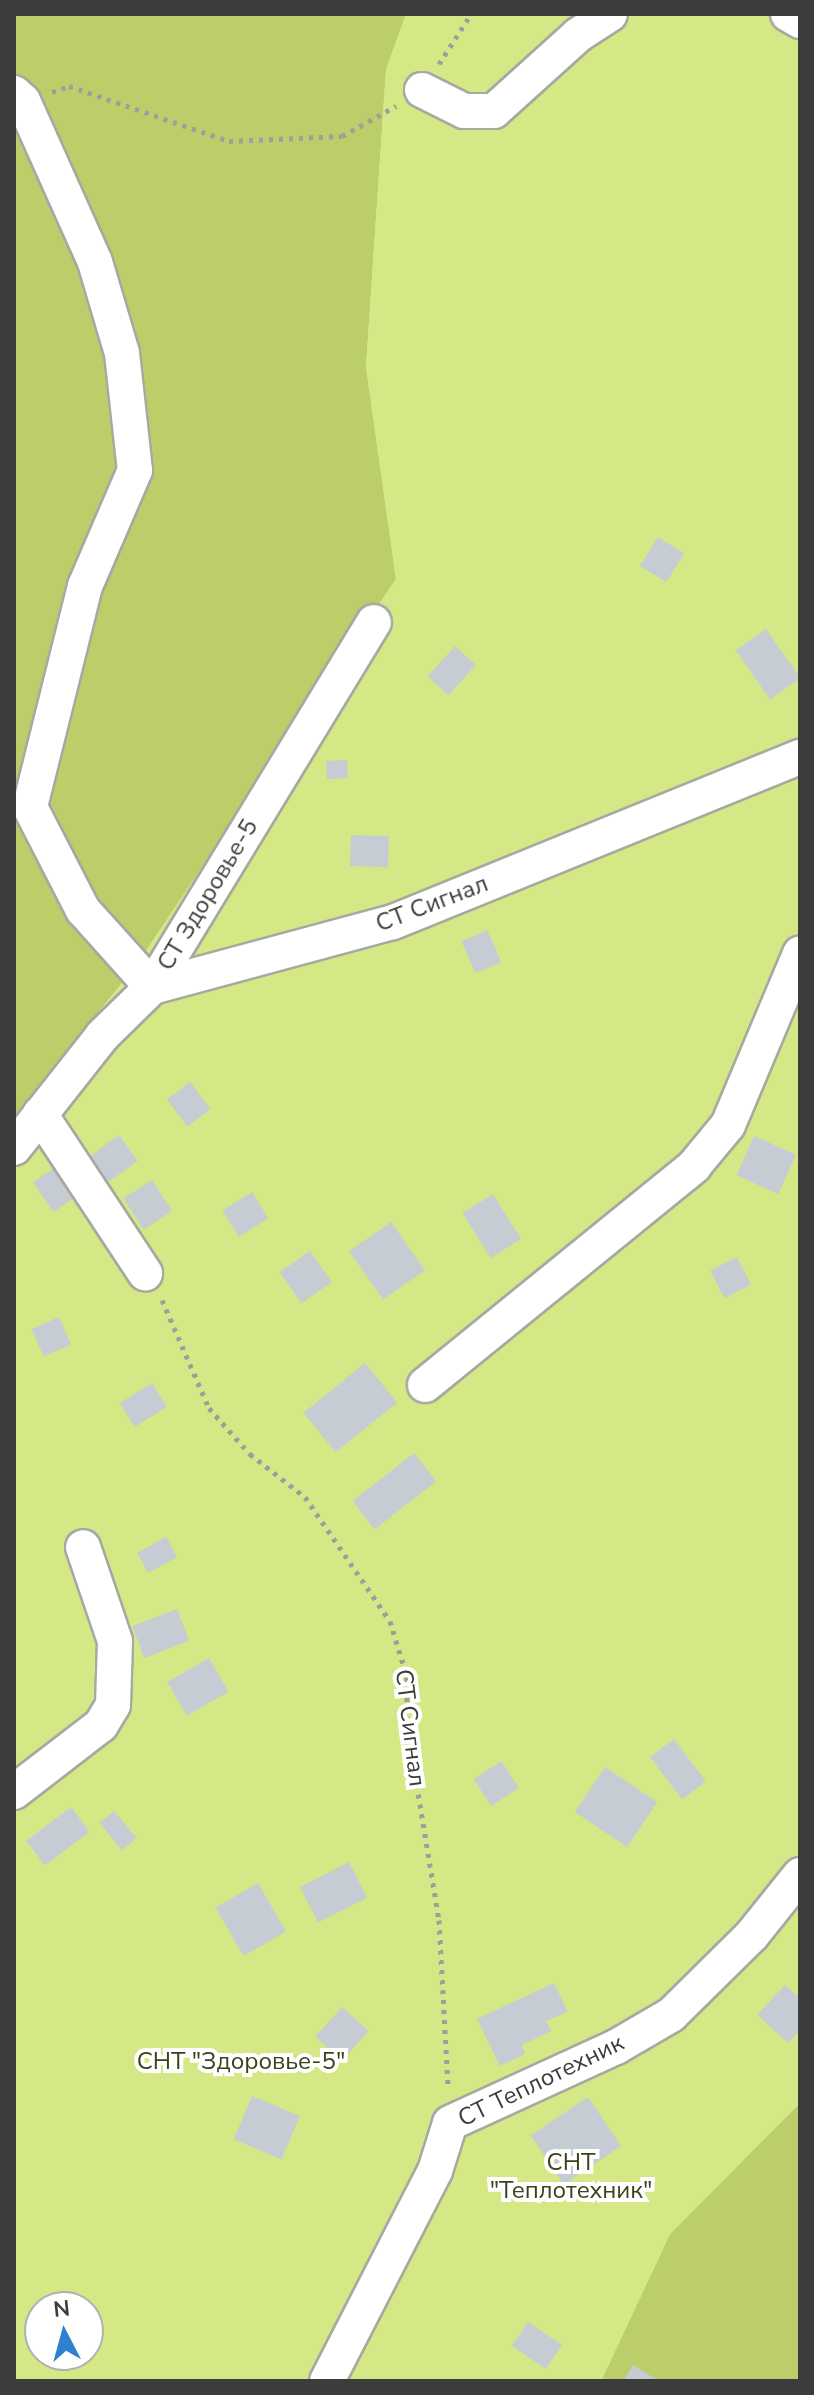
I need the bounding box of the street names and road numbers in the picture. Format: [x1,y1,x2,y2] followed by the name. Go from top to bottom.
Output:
[152,814,264,976] street label: СТ Здоровье-5
[372,869,492,939] street label: СТ Сигнал
[389,1668,431,1788] street label: СТ Сигнал
[454,2028,628,2134] street label: СТ Теплотехник

